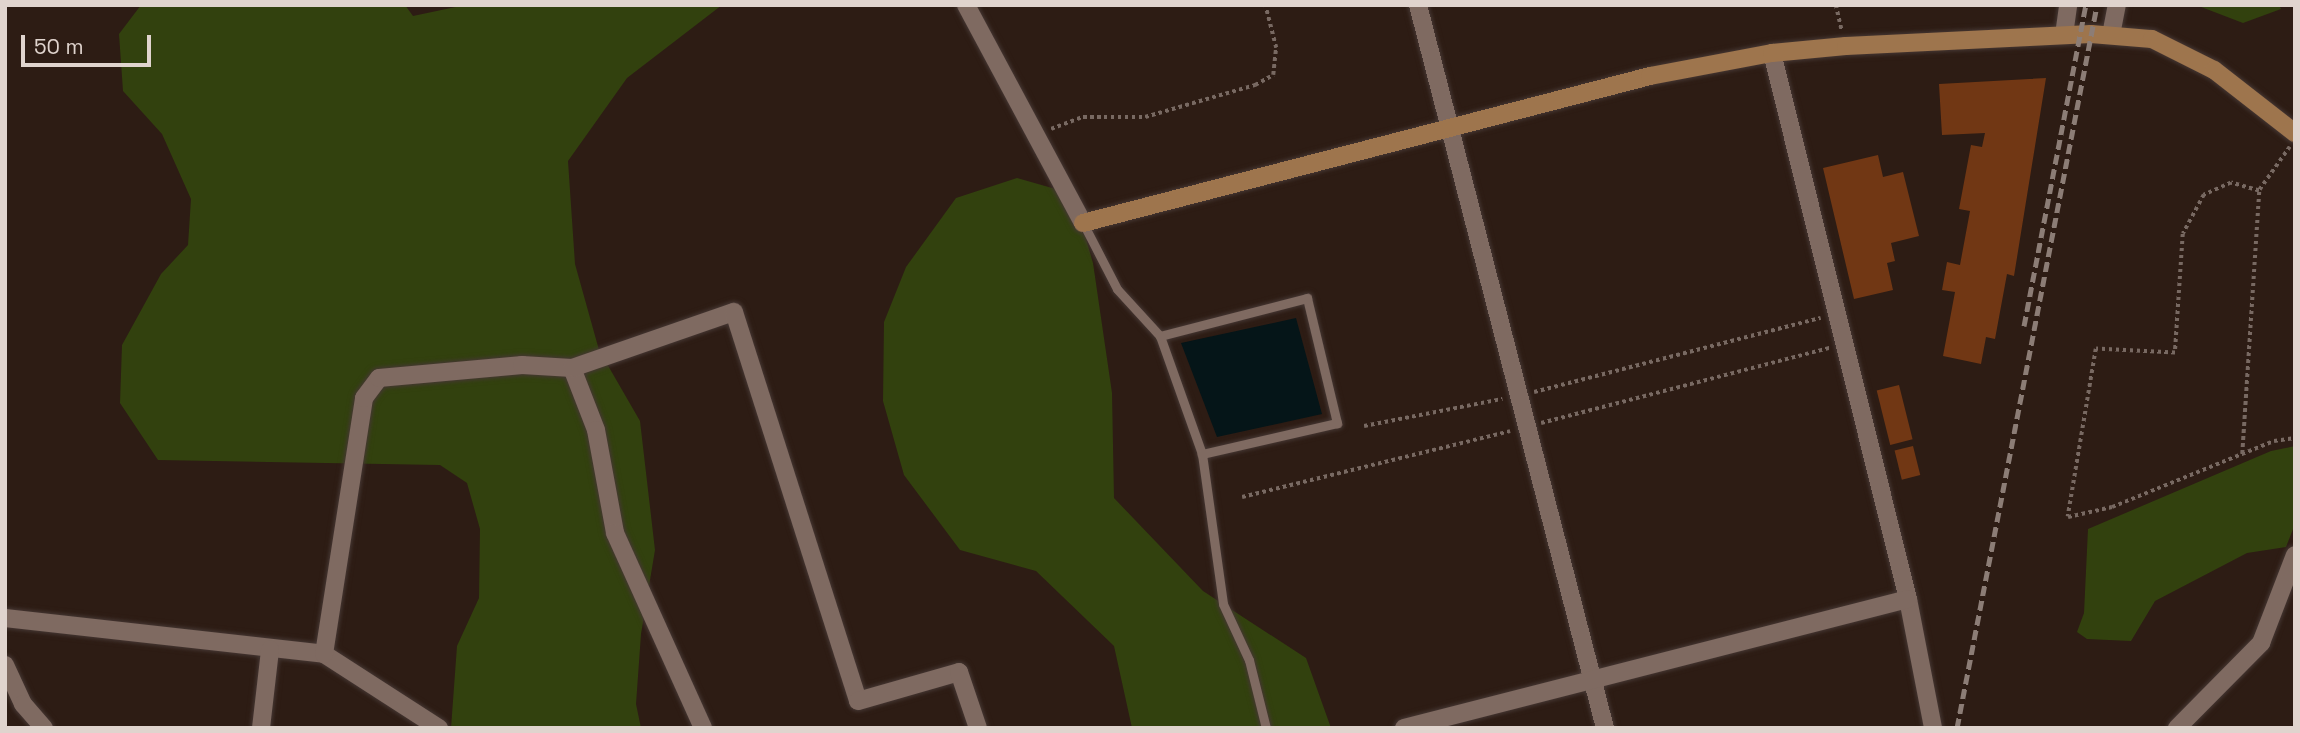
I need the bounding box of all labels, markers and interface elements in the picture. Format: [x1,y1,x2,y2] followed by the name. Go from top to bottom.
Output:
[24,21,154,65] scale bar
[34,33,84,60] text: 50 m

